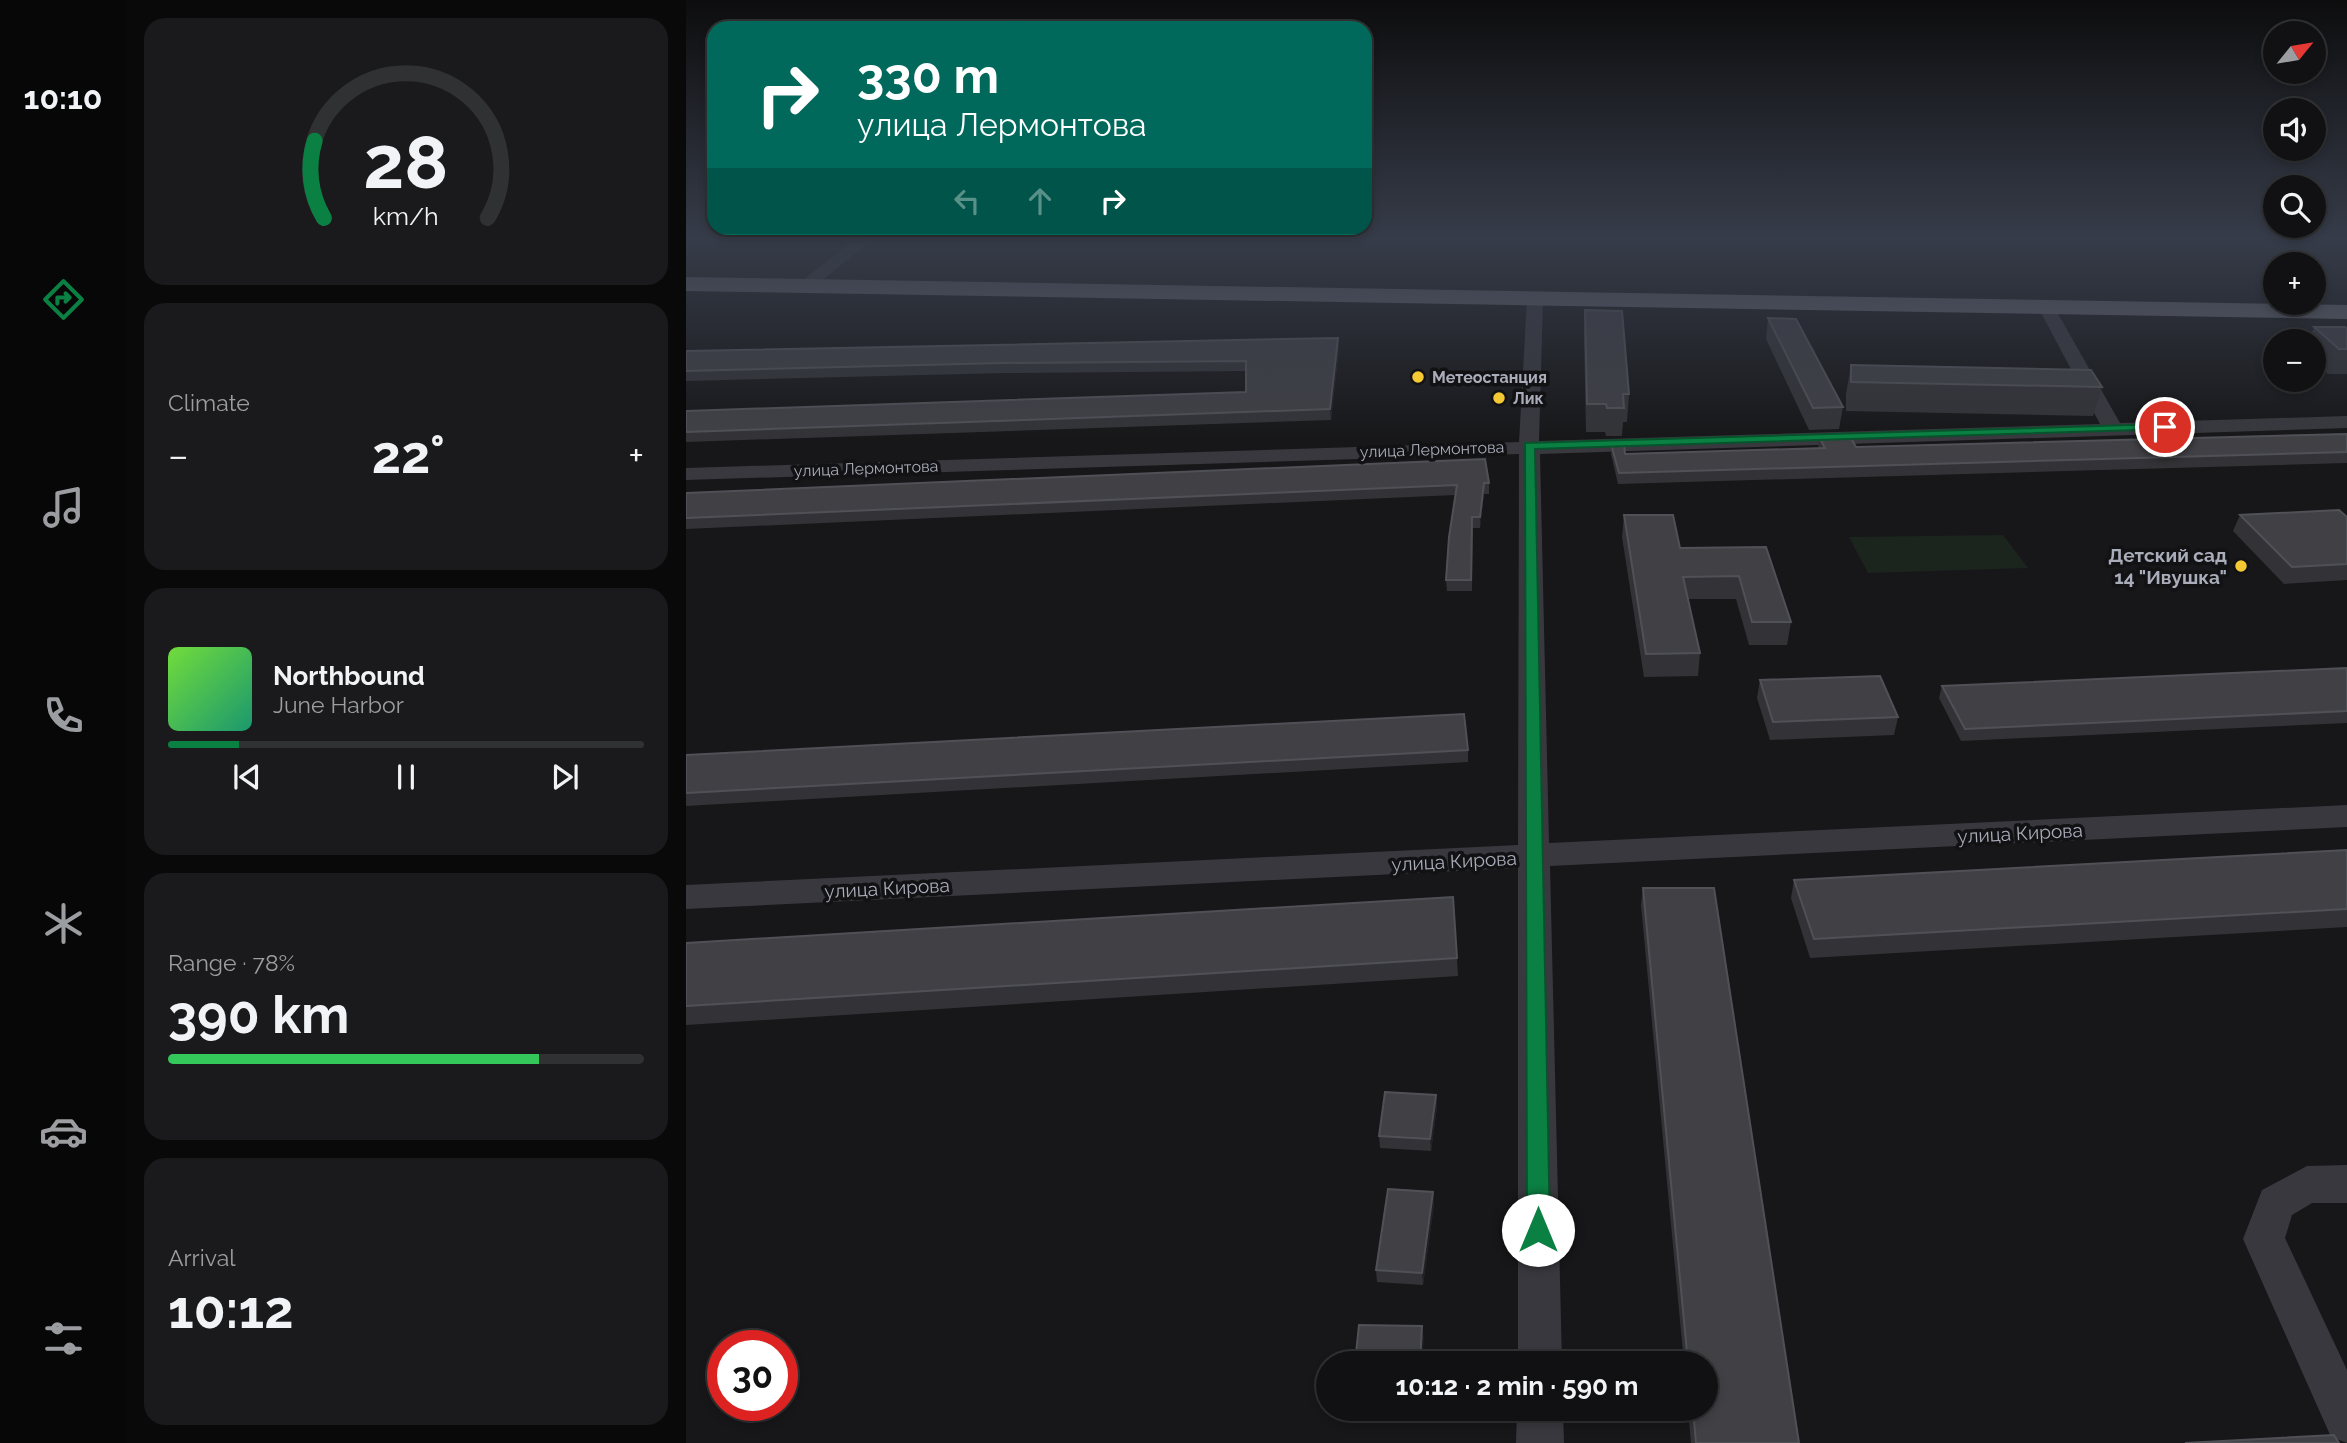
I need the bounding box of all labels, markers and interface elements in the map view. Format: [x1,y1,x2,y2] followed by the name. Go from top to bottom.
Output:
[2263,21,2326,84] north arrow
[2263,21,2326,392] map controls
[857,47,999,104] text: 330 m
[742,49,833,140] icon: right
[24,79,102,116] text: 10:10
[2263,98,2326,161] button: sound
[857,106,1146,143] text: улица Лермонтова
[363,120,449,205] text: 28
[2263,175,2326,238] button: search
[948,182,986,220] icon: left
[1021,182,1059,220] icon: ahead
[1094,182,1132,220] icon: right
[373,200,439,230] text: km/h
[2263,252,2326,315] button: +
[39,275,88,324] icon: directions
[2263,329,2326,392] button: −
[1432,368,1547,387] place label: Метеостанция
[1410,369,1426,385] marker: Метеостанция
[168,389,250,416] text: Climate
[1513,389,1544,408] place label: Лик
[1491,390,1507,406] marker: Лик
[2135,397,2195,457] pin
[2146,408,2184,446] icon: arrive
[372,424,445,485] text: 22°
[168,433,188,478] text: −
[628,433,644,478] text: +
[1359,437,1505,462] street label: улица Лермонтова
[793,456,939,481] street label: улица Лермонтова
[39,483,88,532] icon: music
[2108,544,2227,588] place label: Детский сад 14 "Ивушка"
[2233,558,2249,574] marker: Детский сад 14 "Ивушка"
[273,661,425,691] text: Northbound
[39,691,88,740] icon: phone
[273,691,404,718] text: June Harbor
[228,758,266,796] icon: previous
[387,758,425,796] icon: pause
[546,758,584,796] icon: next
[1957,819,2083,847] street label: улица Кирова
[1391,847,1517,875] street label: улица Кирова
[824,874,950,902] street label: улица Кирова
[39,899,88,948] icon: climate
[168,949,295,976] text: Range · 78%
[168,984,349,1045] text: 390 km
[39,1107,88,1156] icon: car
[1501,1193,1575,1267] position arrow
[168,1244,235,1271] text: Arrival
[168,1279,293,1340] text: 10:12
[39,1314,88,1363] icon: filters
[707,1330,798,1421] speed limit sign: 30
[1396,1371,1638,1401] text: 10:12 · 2 min · 590 m

